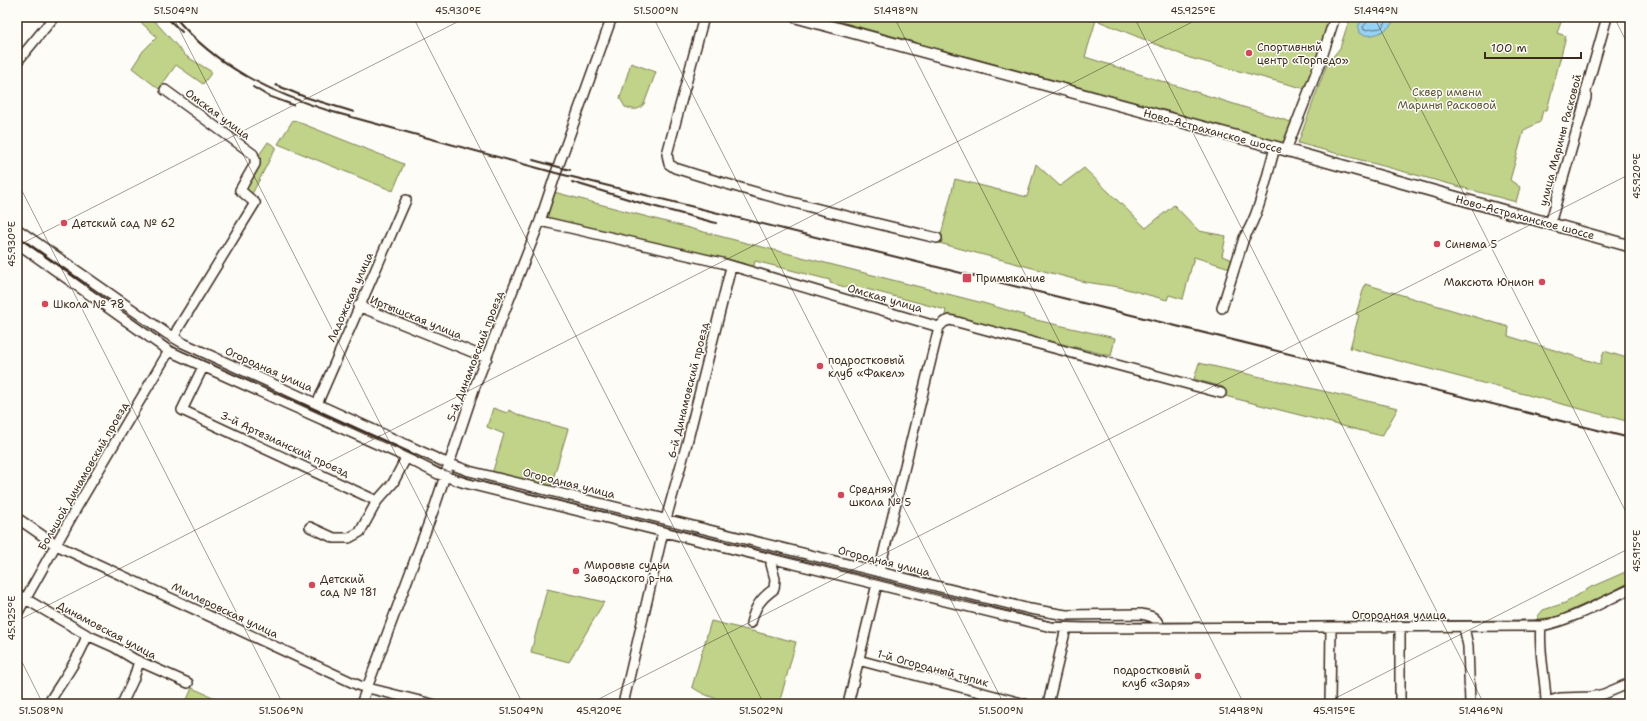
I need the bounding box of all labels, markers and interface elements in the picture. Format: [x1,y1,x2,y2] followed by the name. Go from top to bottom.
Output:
[154,4,198,17] text: 51.504°N
[435,4,481,17] text: 45.930°E
[634,4,678,17] text: 51.500°N
[874,4,918,17] text: 51.498°N
[1170,4,1216,17] text: 45.925°E
[1354,4,1398,17] text: 51.494°N
[1485,34,1581,60] scale bar
[1257,40,1349,68] place label: Спортивный центр «Торпедо»
[1491,40,1527,56] text: 100 m
[1244,48,1254,58] marker: Спортивный центр «Торпедо»
[1536,73,1585,208] street label: улица Марины Расковой
[1398,85,1496,113] park label: Сквер имени Марины Расковой
[182,86,253,143] street label: Омская улица
[1142,106,1284,157] street label: Ново-Астраханское шоссе
[1630,153,1643,199] text: 45.920°E
[1454,192,1596,243] street label: Ново-Астраханское шоссе
[72,216,175,231] place label: Детский сад № 62
[59,218,69,228] marker: Детский сад № 62
[5,221,18,267] text: 45.930°E
[1445,237,1498,252] place label: Синема 5
[1432,239,1442,249] marker: Синема 5
[324,250,377,344] street label: Ладожская улица
[976,271,1046,286] place label: Примыкание
[961,272,973,284] marker: Примыкание
[1444,275,1534,290] place label: Максюта Юнион
[1537,277,1547,287] marker: Максюта Юнион
[846,281,924,316] street label: Омская улица
[444,289,507,424] street label: 5-й Динамовский проезд
[368,292,464,343] street label: Иртышская улица
[53,297,124,312] place label: Школа № 78
[40,299,50,309] marker: Школа № 78
[664,321,713,460] street label: 6-й Динамовский проезд
[223,343,315,396] street label: Огородная улица
[828,353,905,381] place label: подростковый клуб «Факел»
[815,361,825,371] marker: подростковый клуб «Факел»
[35,399,132,553] street label: Большой Динамовский проезд
[218,408,352,481] street label: 3-й Артезианский проезд
[521,465,617,502] street label: Огородная улица
[849,482,912,510] place label: Средняя школа № 5
[836,490,846,500] marker: Средняя школа № 5
[1630,530,1643,572] text: 45.915°E
[836,543,932,580] street label: Огородная улица
[584,558,673,586] place label: Мировые судьи Заводского р-на
[571,566,581,576] marker: Мировые судьи Заводского р-на
[320,572,377,600] place label: Детский сад № 181
[169,579,281,642] street label: Миллеровская улица
[307,580,317,590] marker: Детский сад № 181
[5,595,18,641] text: 45.925°E
[54,598,159,663] street label: Динамовская улица
[1352,608,1446,623] street label: Огородная улица
[876,646,990,691] street label: 1-й Огородный тупик
[1113,663,1190,691] place label: подростковый клуб «Заря»
[1193,671,1203,681] marker: подростковый клуб «Заря»
[19,704,63,717] text: 51.508°N
[259,704,303,717] text: 51.506°N
[499,704,543,717] text: 51.504°N
[576,704,622,717] text: 45.920°E
[739,704,783,717] text: 51.502°N
[979,704,1023,717] text: 51.500°N
[1219,704,1263,717] text: 51.498°N
[1313,704,1355,717] text: 45.915°E
[1459,704,1503,717] text: 51.496°N

